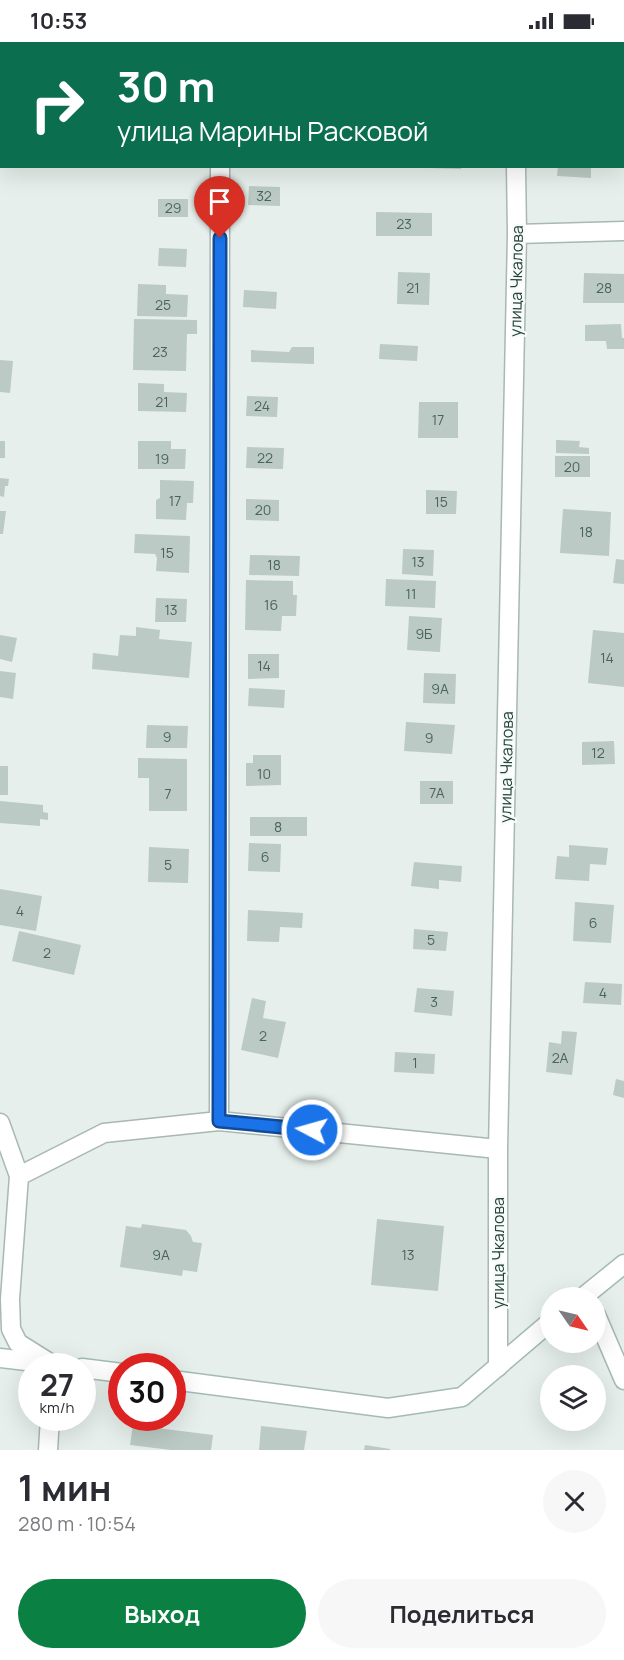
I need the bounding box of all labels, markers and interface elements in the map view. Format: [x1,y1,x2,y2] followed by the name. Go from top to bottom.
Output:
[30,6,87,36] text: 10:53
[117,57,215,115] text: 30 m
[18,66,96,144] icon: right
[117,112,428,149] text: улица Марины Расковой
[194,176,245,238] pin
[203,185,236,218] icon: arrive
[256,186,272,205] house number: 32
[165,198,181,217] house number: 29
[396,214,412,233] house number: 23
[504,225,528,337] street label: улица Чкалова
[406,278,420,297] house number: 21
[596,278,612,297] house number: 28
[155,295,171,314] house number: 25
[152,342,168,361] house number: 23
[155,392,169,411] house number: 21
[254,396,270,415] house number: 24
[432,410,444,429] house number: 17
[257,448,273,467] house number: 22
[155,449,169,468] house number: 19
[564,457,580,476] house number: 20
[169,491,181,510] house number: 17
[434,492,448,511] house number: 15
[255,500,271,519] house number: 20
[579,522,593,541] house number: 18
[160,543,174,562] house number: 15
[411,552,425,571] house number: 13
[267,555,281,574] house number: 18
[406,584,416,603] house number: 11
[264,595,278,614] house number: 16
[164,600,178,619] house number: 13
[415,624,433,643] house number: 9Б
[600,648,614,667] house number: 14
[257,656,271,675] house number: 14
[431,679,449,698] house number: 9А
[494,711,518,823] street label: улица Чкалова
[163,727,171,746] house number: 9
[425,728,433,747] house number: 9
[591,743,605,762] house number: 12
[257,764,271,783] house number: 10
[429,783,445,802] house number: 7А
[164,784,172,803] house number: 7
[274,817,282,836] house number: 8
[261,847,269,866] house number: 6
[164,855,172,874] house number: 5
[16,901,24,920] house number: 4
[589,913,597,932] house number: 6
[427,930,435,949] house number: 5
[43,943,51,962] house number: 2
[599,983,607,1002] house number: 4
[430,992,438,1011] house number: 3
[259,1026,267,1045] house number: 2
[552,1048,568,1067] house number: 2А
[412,1053,418,1072] house number: 1
[280,1098,344,1162] position arrow
[487,1197,509,1309] street label: улица Чкалова
[152,1245,170,1264] house number: 9А
[401,1245,415,1264] house number: 13
[540,1287,606,1353] north arrow
[540,1287,606,1431] map controls
[108,1353,186,1431] speed limit sign: 30
[40,1364,74,1405] text: 27
[540,1365,606,1431] button: layers
[40,1397,74,1418] text: km/h
[18,1463,111,1512] text: 1 мин
[543,1470,606,1533] button: close
[18,1510,136,1537] text: 280 m · 10:54
[18,1579,306,1648] button: Выход
[318,1579,606,1648] button: Поделиться

